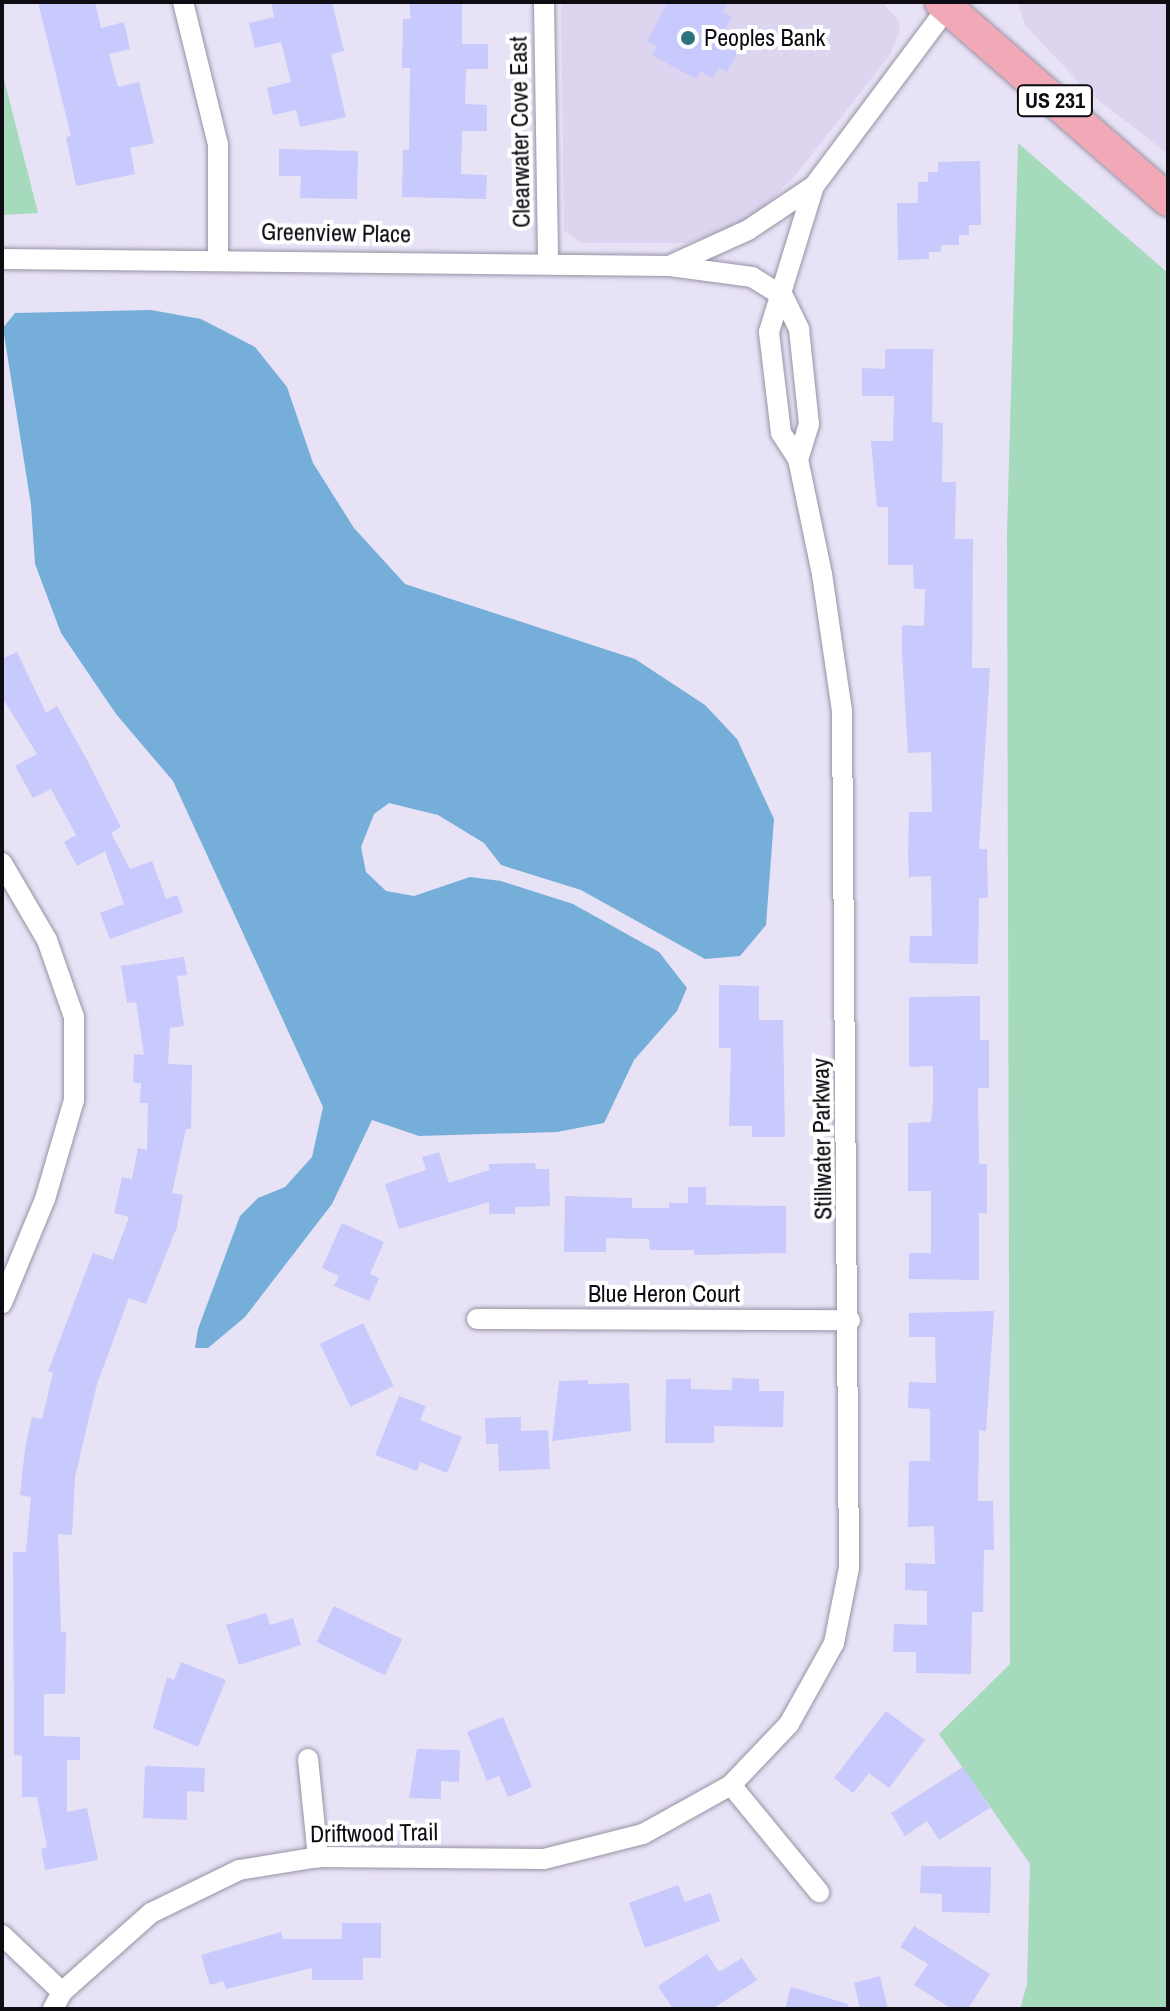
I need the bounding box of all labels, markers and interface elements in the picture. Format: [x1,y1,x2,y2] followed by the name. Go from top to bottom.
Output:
[704,24,825,52] place label: Peoples Bank
[679,29,697,47] marker: Peoples Bank
[504,36,536,228] street label: Clearwater Cove East
[1015,83,1095,119] road number: US 231
[261,217,411,249] street label: Greenview Place
[806,1058,838,1220] street label: Stillwater Parkway
[588,1280,740,1308] street label: Blue Heron Court
[310,1817,438,1849] street label: Driftwood Trail

